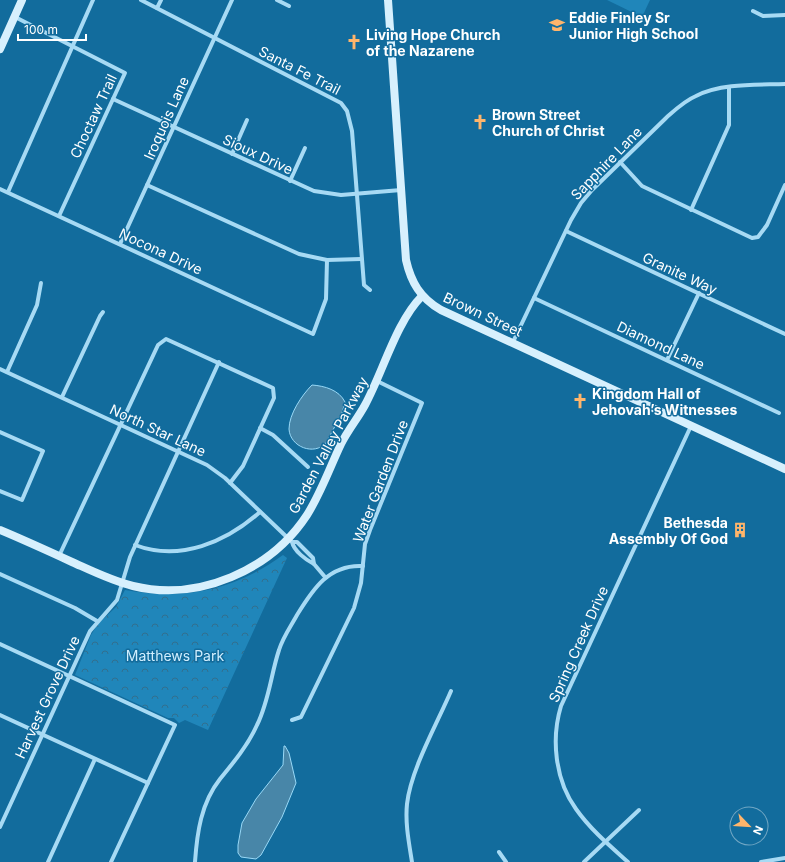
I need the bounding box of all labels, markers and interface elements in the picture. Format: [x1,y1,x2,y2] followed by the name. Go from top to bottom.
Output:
[569,9,698,42] place label: Eddie Finley Sr Junior High School
[18,16,86,42] scale bar
[548,16,566,34] school or university icon: Eddie Finley Sr Junior High School
[24,22,58,37] text: 100 m
[366,26,500,59] place label: Living Hope Church of the Nazarene
[345,33,363,51] church icon: Living Hope Church of the Nazarene
[256,42,344,98] street label: Santa Fe Trail
[66,71,120,161] street label: Choctaw Trail
[140,74,192,162] street label: Iroquois Lane
[492,106,605,139] place label: Brown Street Church of Christ
[471,113,489,131] church icon: Brown Street Church of Christ
[567,123,645,203] street label: Sapphire Lane
[220,130,296,178] street label: Sioux Drive
[117,224,205,278] street label: Nocona Drive
[640,248,720,298] street label: Granite Way
[441,288,526,340] street label: Brown Street
[614,317,708,373] street label: Diamond Lane
[285,374,371,516] street label: Garden Valley Parkway
[592,385,737,418] place label: Kingdom Hall of Jehovah’s Witnesses
[571,392,589,410] church icon: Kingdom Hall of Jehovah’s Witnesses
[107,400,209,460] street label: North Star Lane
[349,417,411,545] street label: Water Garden Drive
[609,514,728,547] place label: Bethesda Assembly Of God
[731,521,749,539] building icon: Bethesda Assembly Of God
[545,583,611,705] street label: Spring Creek Drive
[11,633,83,761] street label: Harvest Grove Drive
[126,647,224,664] park label: Matthews Park
[729,806,769,846] north arrow
[750,823,766,837] text: N

